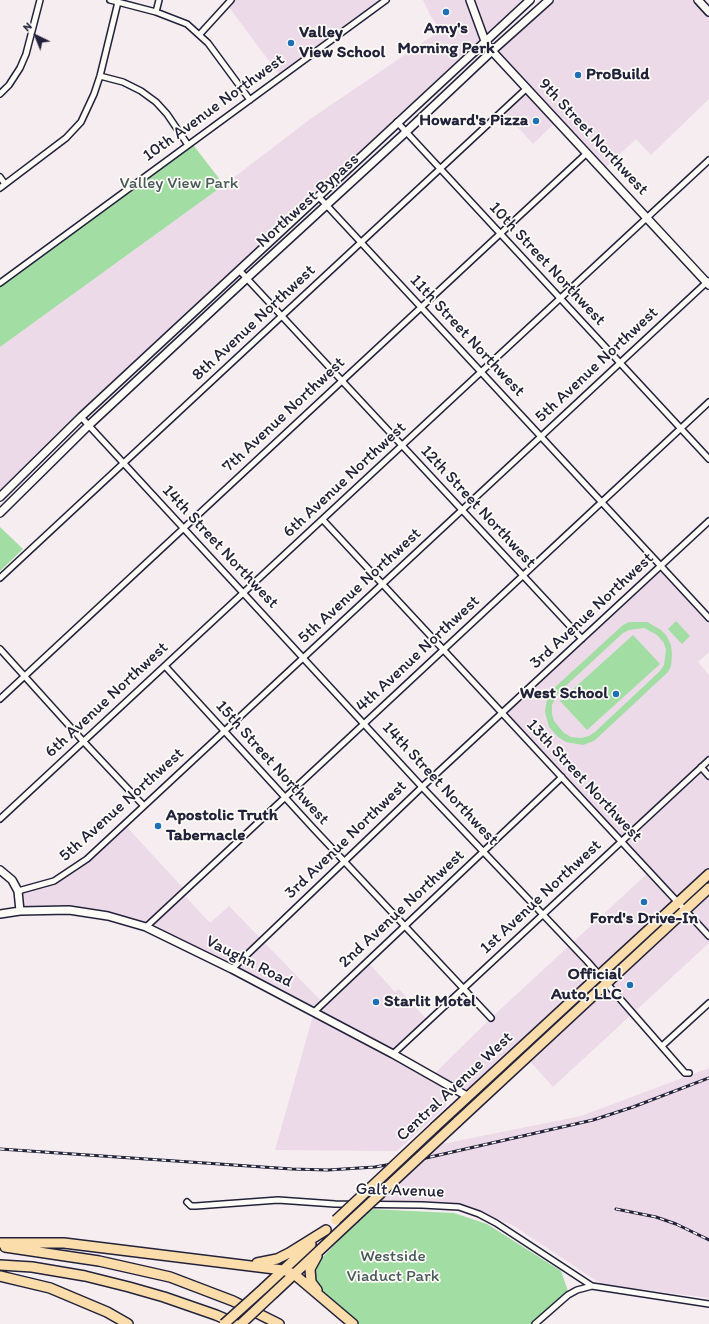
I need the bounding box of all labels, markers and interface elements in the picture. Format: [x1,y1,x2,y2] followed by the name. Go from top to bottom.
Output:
[441,7,451,17] marker: Amy's Morning Perk
[16,16,56,56] north arrow
[397,19,495,59] place label: Amy's Morning Perk
[20,20,35,34] text: N
[299,23,385,63] place label: Valley View School
[286,38,296,48] marker: Valley View School
[139,50,289,166] street label: 10th Avenue Northwest
[586,65,650,85] place label: ProBuild
[573,70,583,80] marker: ProBuild
[534,74,652,200] street label: 9th Street Northwest
[419,111,528,131] place label: Howard's Pizza
[531,116,541,126] marker: Howard's Pizza
[252,150,364,252] street label: Northwest Bypass
[119,174,239,194] park label: Valley View Park
[484,198,610,330] street label: 10th Street Northwest
[188,261,320,385] street label: 8th Avenue Northwest
[405,271,529,401] street label: 11th Street Northwest
[531,303,663,427] street label: 5th Avenue Northwest
[218,353,350,477] street label: 7th Avenue Northwest
[279,418,411,542] street label: 6th Avenue Northwest
[416,441,540,573] street label: 12th Street Northwest
[157,481,283,613] street label: 14th Street Northwest
[294,524,426,648] street label: 5th Avenue Northwest
[526,548,658,674] street label: 3rd Avenue Northwest
[352,591,484,717] street label: 4th Avenue Northwest
[41,638,173,762] street label: 6th Avenue Northwest
[520,684,608,704] place label: West School
[611,689,621,699] marker: West School
[211,697,333,829] street label: 15th Street Northwest
[522,715,646,847] street label: 13th Street Northwest
[377,718,503,850] street label: 14th Street Northwest
[55,744,189,866] street label: 5th Avenue Northwest
[281,776,411,904] street label: 3rd Avenue Northwest
[166,806,278,846] place label: Apostolic Truth Tabernacle
[153,821,163,831] marker: Apostolic Truth Tabernacle
[476,835,606,959] street label: 1st Avenue Northwest
[335,845,469,973] street label: 2nd Avenue Northwest
[639,897,649,907] marker: Ford's Drive-In
[590,909,698,929] place label: Ford's Drive-In
[202,931,296,993] street label: Vaughn Road
[551,965,622,1005] place label: Official Auto, LLC
[625,980,635,990] marker: Official Auto, LLC
[384,992,476,1012] place label: Starlit Motel
[371,997,381,1007] marker: Starlit Motel
[393,1028,517,1146] street label: Central Avenue West
[355,1179,445,1203] street label: Galt Avenue
[347,1247,439,1287] park label: Westside Viaduct Park

